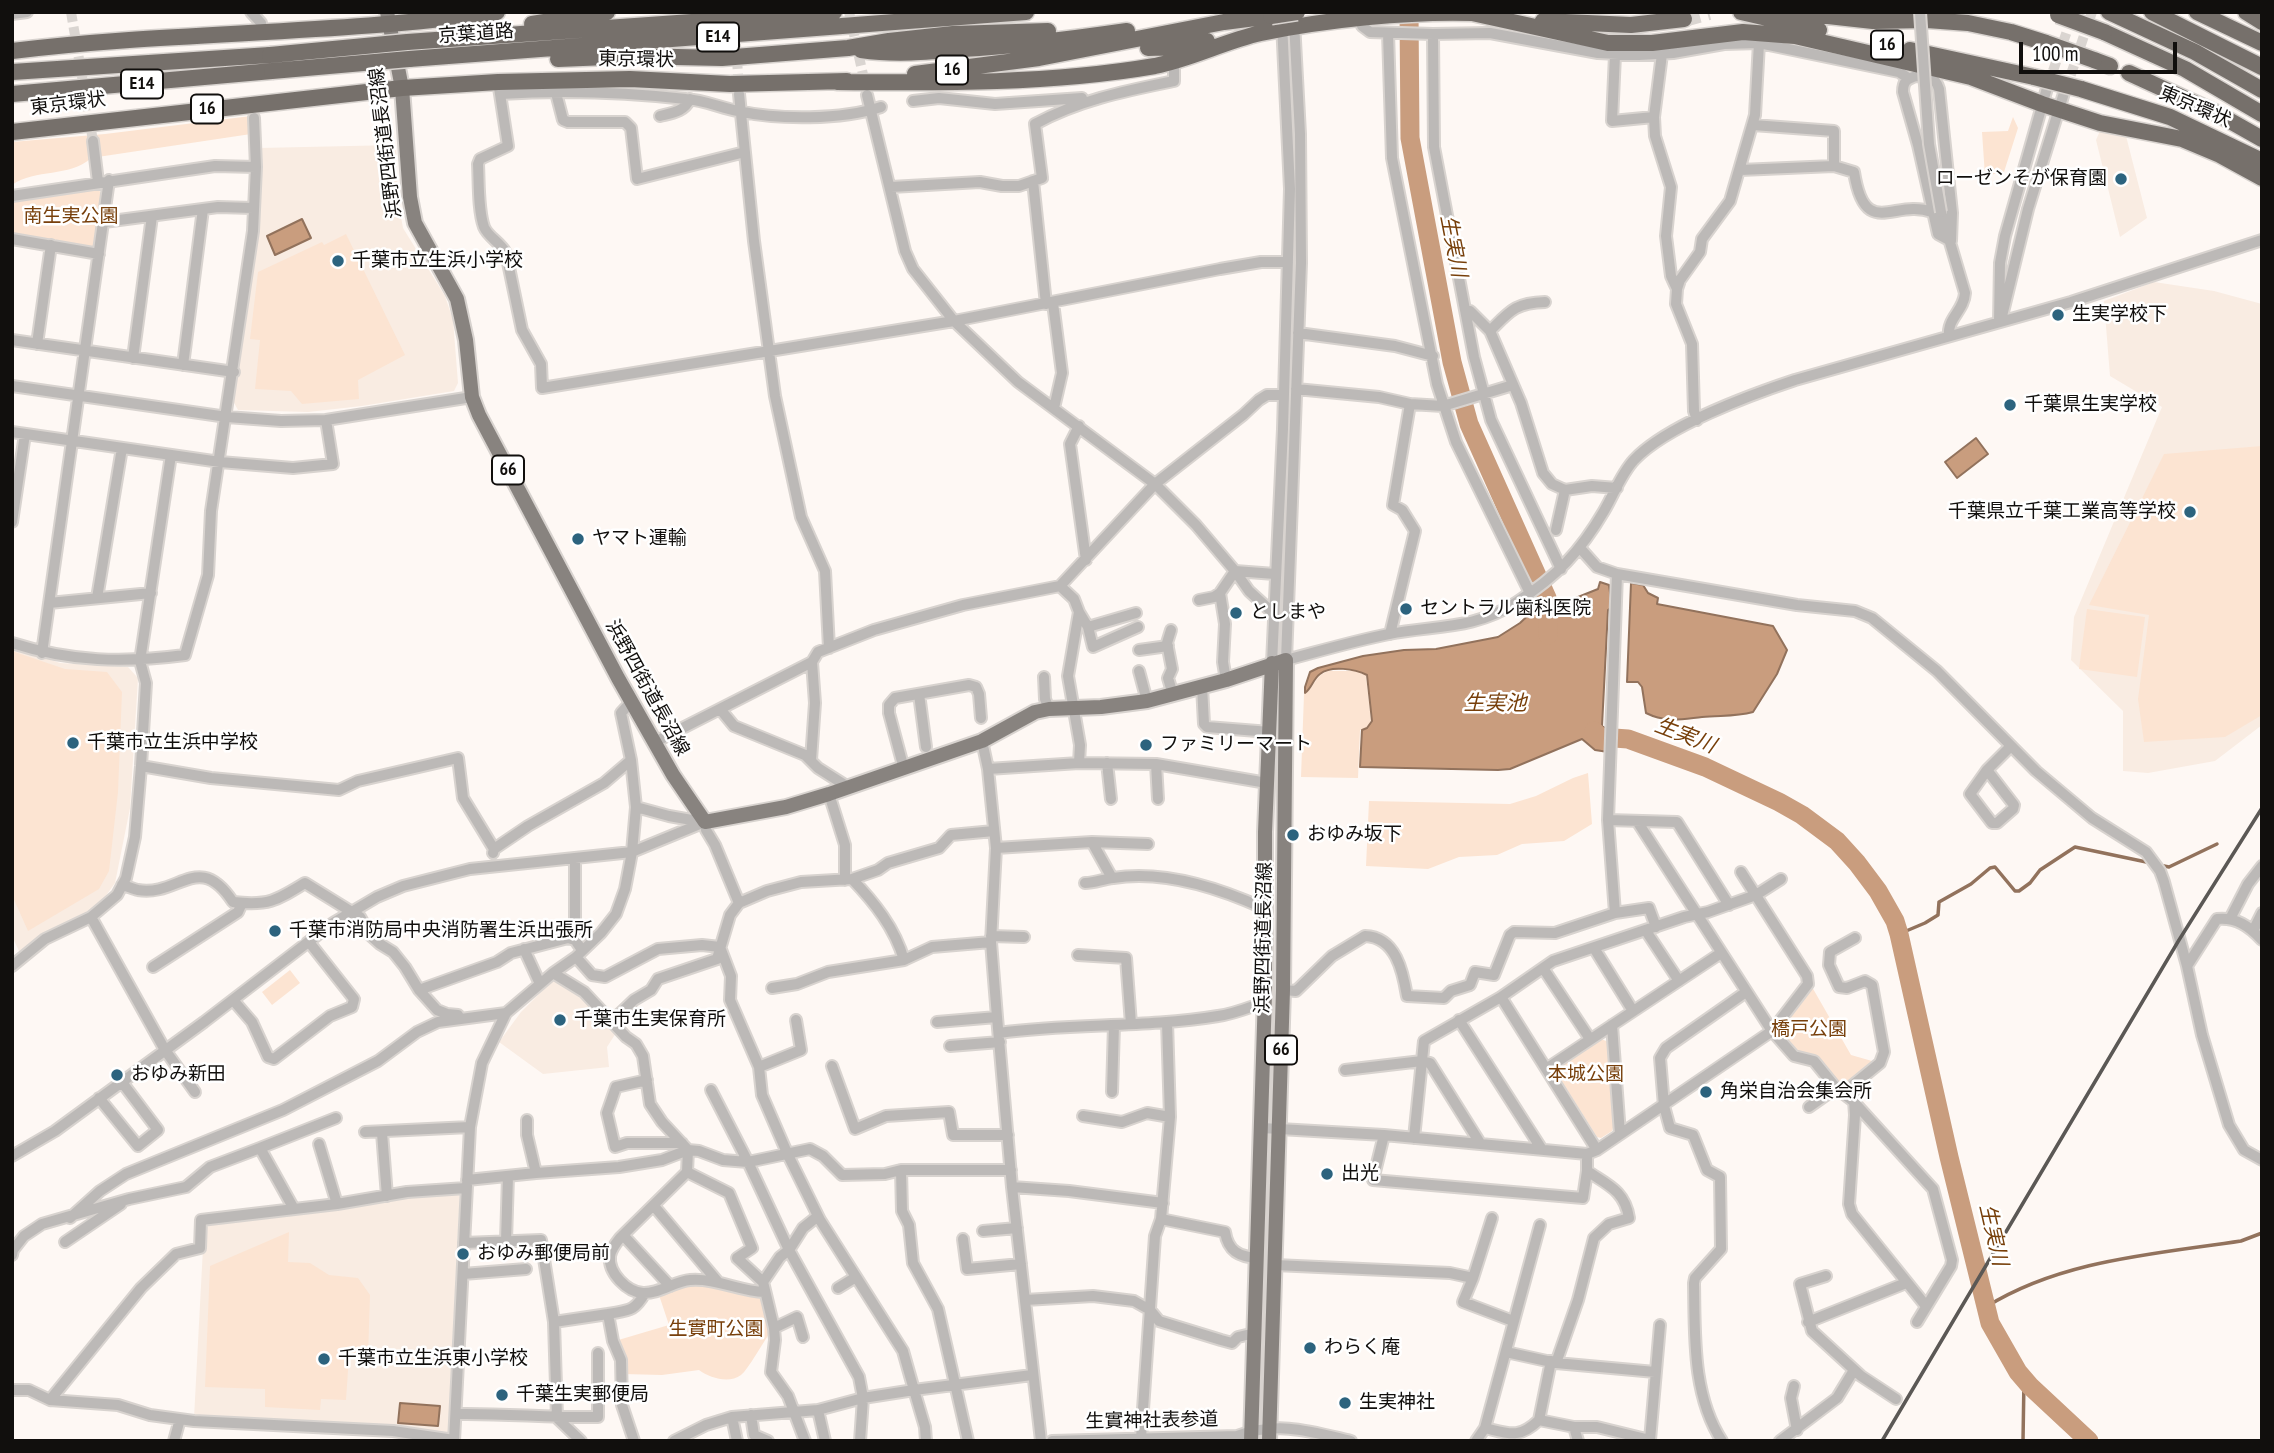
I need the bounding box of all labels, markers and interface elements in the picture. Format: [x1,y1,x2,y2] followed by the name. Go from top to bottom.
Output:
[437,20,515,48] street label: 京葉道路
[697,22,739,52] road number: E14
[2022,28,2180,72] scale bar
[1871,31,1903,60] road number: 16
[2032,40,2078,67] text: 100 m
[598,48,674,72] street label: 東京環状
[936,56,968,84] road number: 16
[365,66,407,220] street label: 浜野四街道長沼線
[121,70,163,98] road number: E14
[2156,82,2234,132] street label: 東京環状
[29,88,107,120] street label: 東京環状
[191,94,223,124] road number: 16
[1936,168,2107,190] place label: ローゼンそが保育園
[2113,171,2129,187] marker: ローゼンそが保育園
[24,206,118,228] park label: 南生実公園
[1435,213,1471,279] water label: 生実川
[352,250,523,272] place label: 千葉市立生浜小学校
[330,253,346,269] marker: 千葉市立生浜小学校
[2072,304,2167,326] place label: 生実学校下
[2050,307,2066,323] marker: 生実学校下
[2024,394,2157,416] place label: 千葉県生実学校
[2002,397,2018,413] marker: 千葉県生実学校
[492,456,524,484] road number: 66
[1948,501,2176,523] place label: 千葉県立千葉工業高等学校
[2182,504,2198,520] marker: 千葉県立千葉工業高等学校
[592,528,687,550] place label: ヤマト運輸
[570,531,586,547] marker: ヤマト運輸
[1420,598,1591,620] place label: セントラル歯科医院
[1398,601,1414,617] marker: セントラル歯科医院
[1250,602,1326,624] place label: としまや
[1228,605,1244,621] marker: としまや
[600,616,694,760] street label: 浜野四街道長沼線
[1464,691,1526,717] water label: 生実池
[1651,713,1719,759] water label: 生実川
[87,732,258,754] place label: 千葉市立生浜中学校
[1160,734,1312,756] place label: ファミリーマート
[65,735,81,751] marker: 千葉市立生浜中学校
[1138,737,1154,753] marker: ファミリーマート
[1307,824,1402,846] place label: おゆみ坂下
[1285,827,1301,843] marker: おゆみ坂下
[1251,862,1277,1014] street label: 浜野四街道長沼線
[289,920,593,942] place label: 千葉市消防局中央消防署生浜出張所
[267,923,283,939] marker: 千葉市消防局中央消防署生浜出張所
[574,1009,726,1031] place label: 千葉市生実保育所
[552,1012,568,1028] marker: 千葉市生実保育所
[1771,1019,1847,1041] park label: 橋戸公園
[1265,1036,1297,1064] road number: 66
[131,1064,226,1086] place label: おゆみ新田
[1548,1064,1624,1086] park label: 本城公園
[109,1067,125,1083] marker: おゆみ新田
[1720,1081,1872,1103] place label: 角栄自治会集会所
[1698,1084,1714,1100] marker: 角栄自治会集会所
[1341,1163,1379,1185] place label: 出光
[1319,1166,1335,1182] marker: 出光
[1974,1201,2012,1269] water label: 生実川
[477,1243,610,1265] place label: おゆみ郵便局前
[455,1246,471,1262] marker: おゆみ郵便局前
[669,1319,763,1341] park label: 生實町公園
[1324,1337,1400,1359] place label: わらく庵
[1302,1340,1318,1356] marker: わらく庵
[338,1348,528,1370] place label: 千葉市立生浜東小学校
[316,1351,332,1367] marker: 千葉市立生浜東小学校
[516,1384,649,1406] place label: 千葉生実郵便局
[494,1387,510,1403] marker: 千葉生実郵便局
[1359,1392,1435,1414] place label: 生実神社
[1337,1395,1353,1411] marker: 生実神社
[1085,1408,1219,1434] street label: 生實神社表参道

